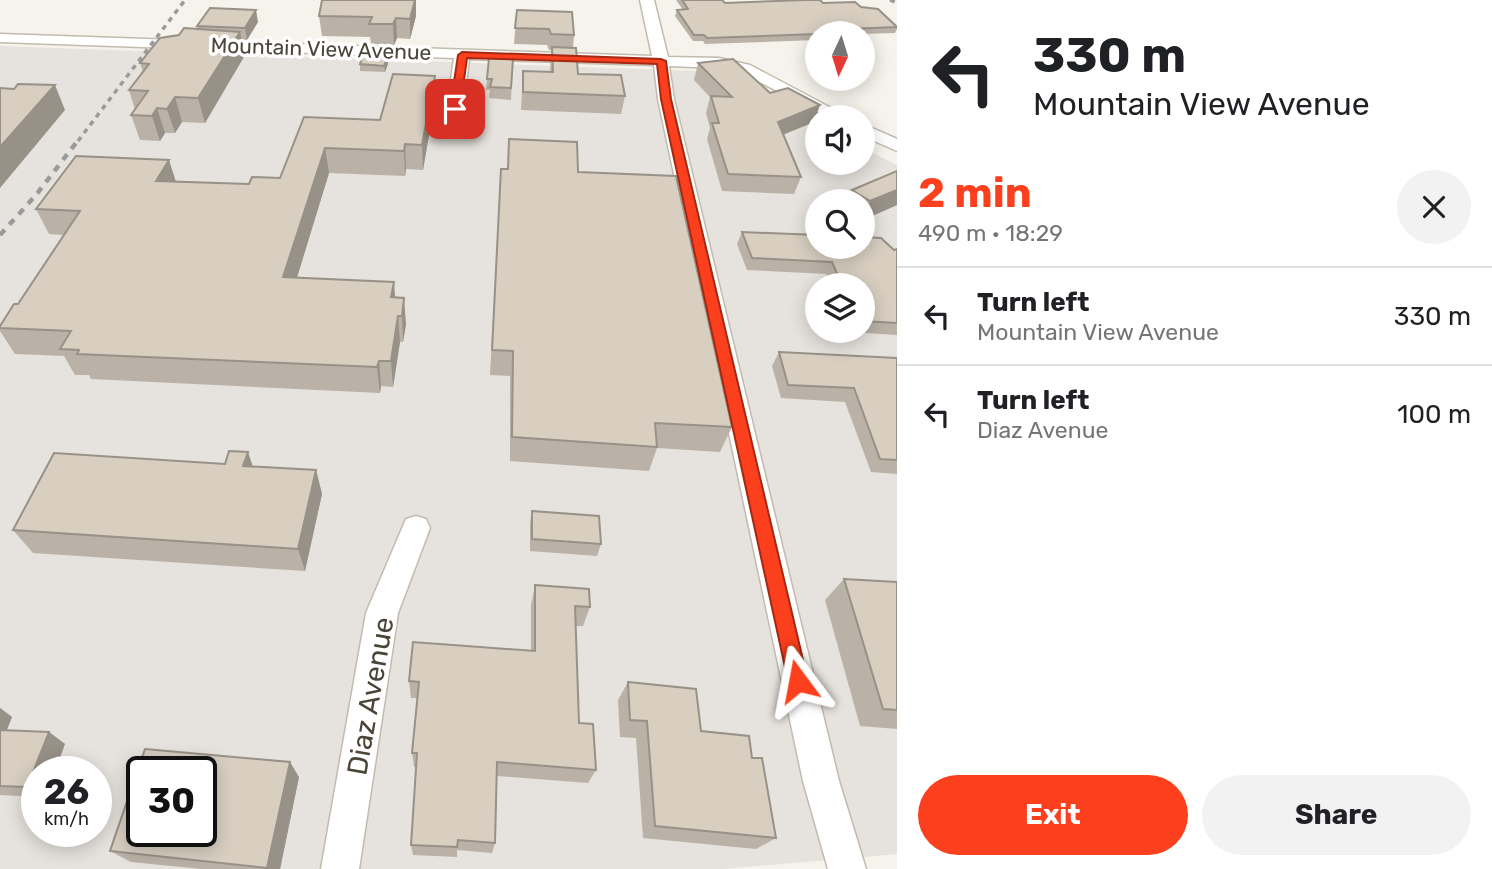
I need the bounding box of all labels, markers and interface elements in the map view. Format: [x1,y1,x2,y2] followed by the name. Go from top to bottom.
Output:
[805,21,875,91] north arrow
[805,21,875,343] map controls
[1033,26,1186,84] text: 330 m
[918,28,1009,119] icon: left
[210,32,432,65] street label: Mountain View Avenue
[425,79,485,139] pin
[1033,85,1370,123] text: Mountain View Avenue
[436,90,474,128] icon: arrive
[805,105,875,175] button: sound
[918,168,1032,218] text: 2 min
[1397,170,1471,244] button: close
[805,189,875,259] button: search
[918,219,1063,247] text: 490 m · 18:29
[805,273,875,343] button: layers
[977,287,1089,318] text: Turn left
[918,297,956,335] icon: left
[1394,301,1471,332] text: 330 m
[977,318,1219,346] text: Mountain View Avenue
[977,385,1089,416] text: Turn left
[918,395,956,433] icon: left
[1397,399,1471,430] text: 100 m
[977,416,1108,444] text: Diaz Avenue
[340,614,401,778] street label: Diaz Avenue
[761,644,835,718] position arrow
[126,756,217,847] speed limit sign: 30
[44,771,89,813] text: 26
[918,775,1188,855] button: Exit
[1202,775,1471,855] button: Share
[44,808,89,830] text: km/h

